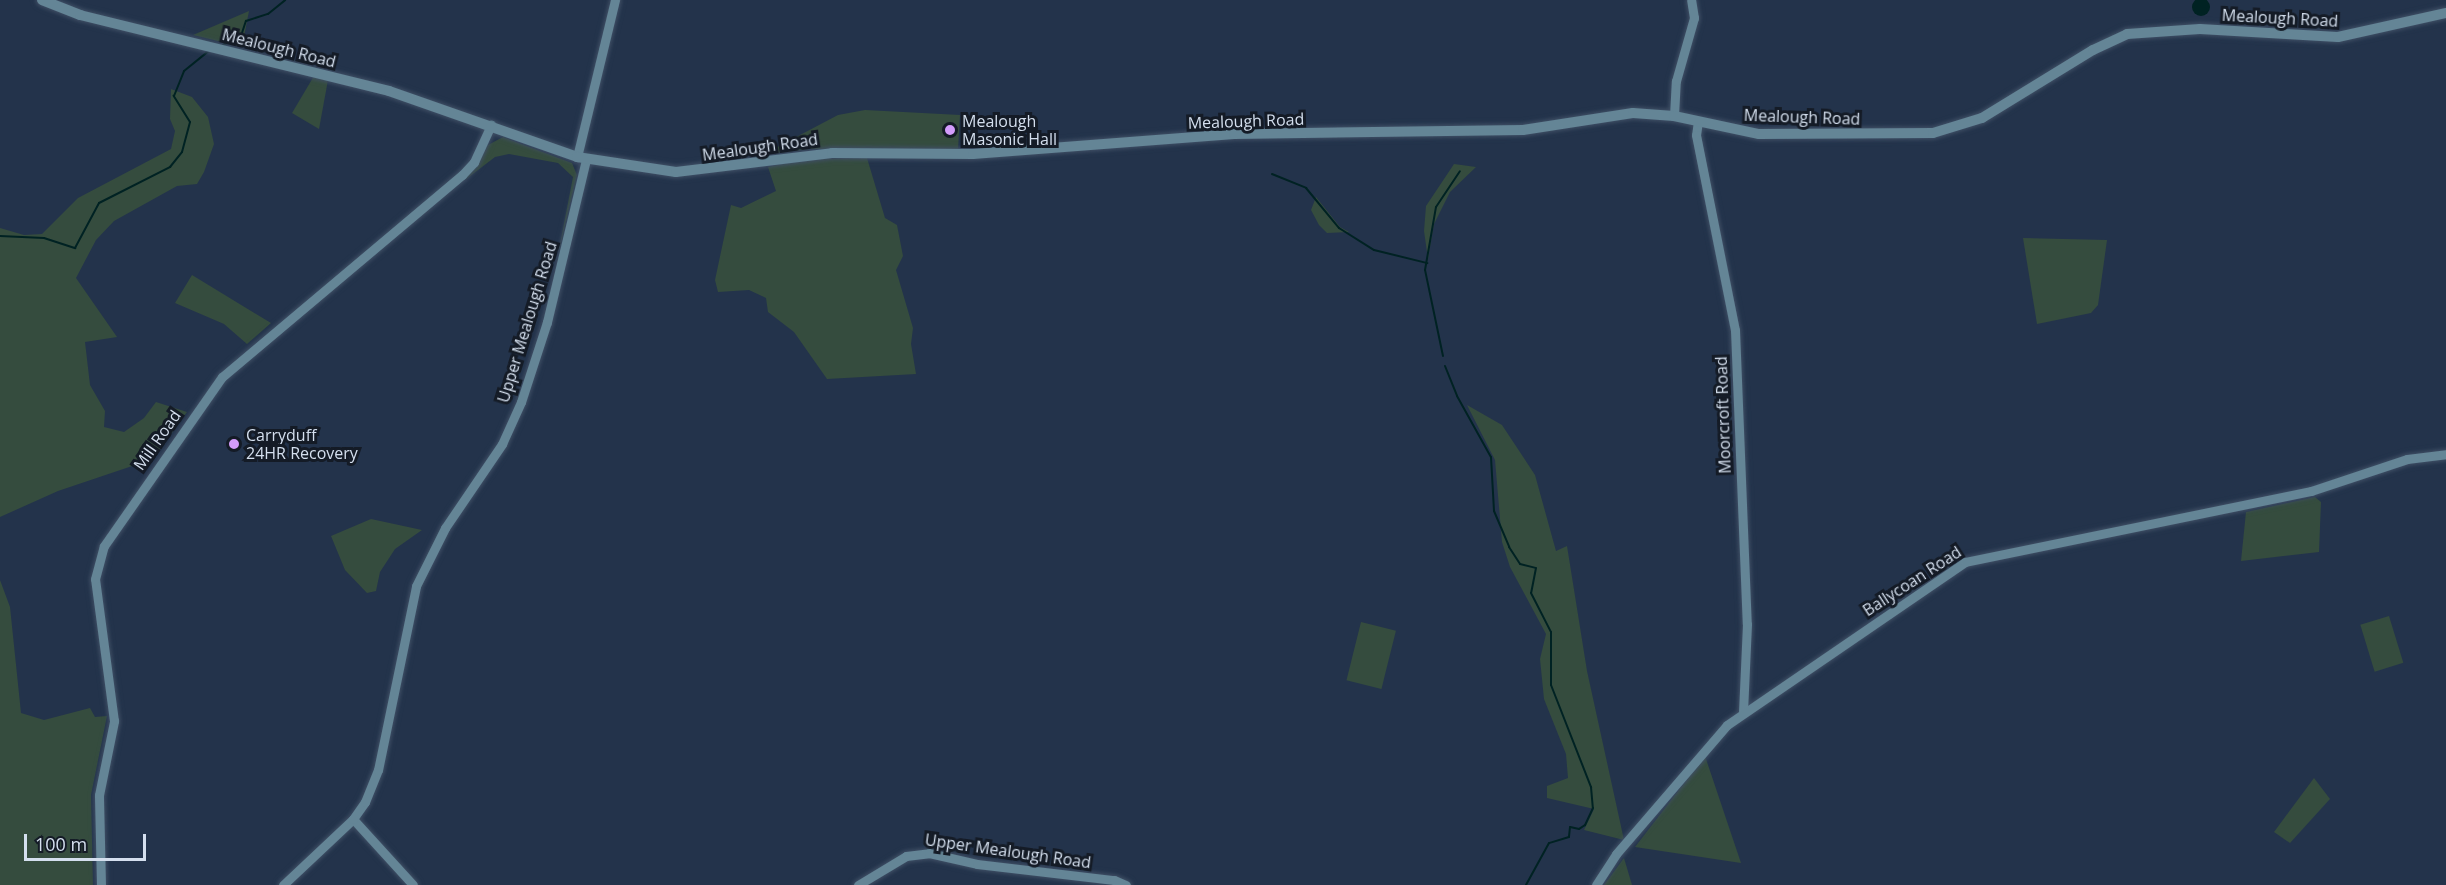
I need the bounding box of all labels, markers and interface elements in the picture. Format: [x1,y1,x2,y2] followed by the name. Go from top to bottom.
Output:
[2221,5,2339,31] street label: Mealough Road
[220,25,338,71] street label: Mealough Road
[1743,105,1861,129] street label: Mealough Road
[1187,109,1305,133] street label: Mealough Road
[962,111,1057,149] place label: Mealough Masonic Hall
[943,123,957,137] marker: Mealough Masonic Hall
[701,129,819,165] street label: Mealough Road
[493,239,561,405] street label: Upper Mealough Road
[1711,356,1735,474] street label: Moorcroft Road
[129,406,185,474] street label: Mill Road
[246,425,358,463] place label: Carryduff 24HR Recovery
[227,437,241,451] marker: Carryduff 24HR Recovery
[1859,542,1965,620] street label: Ballycoan Road
[27,822,148,860] scale bar
[924,830,1092,872] street label: Upper Mealough Road
[35,832,87,856] text: 100 m

